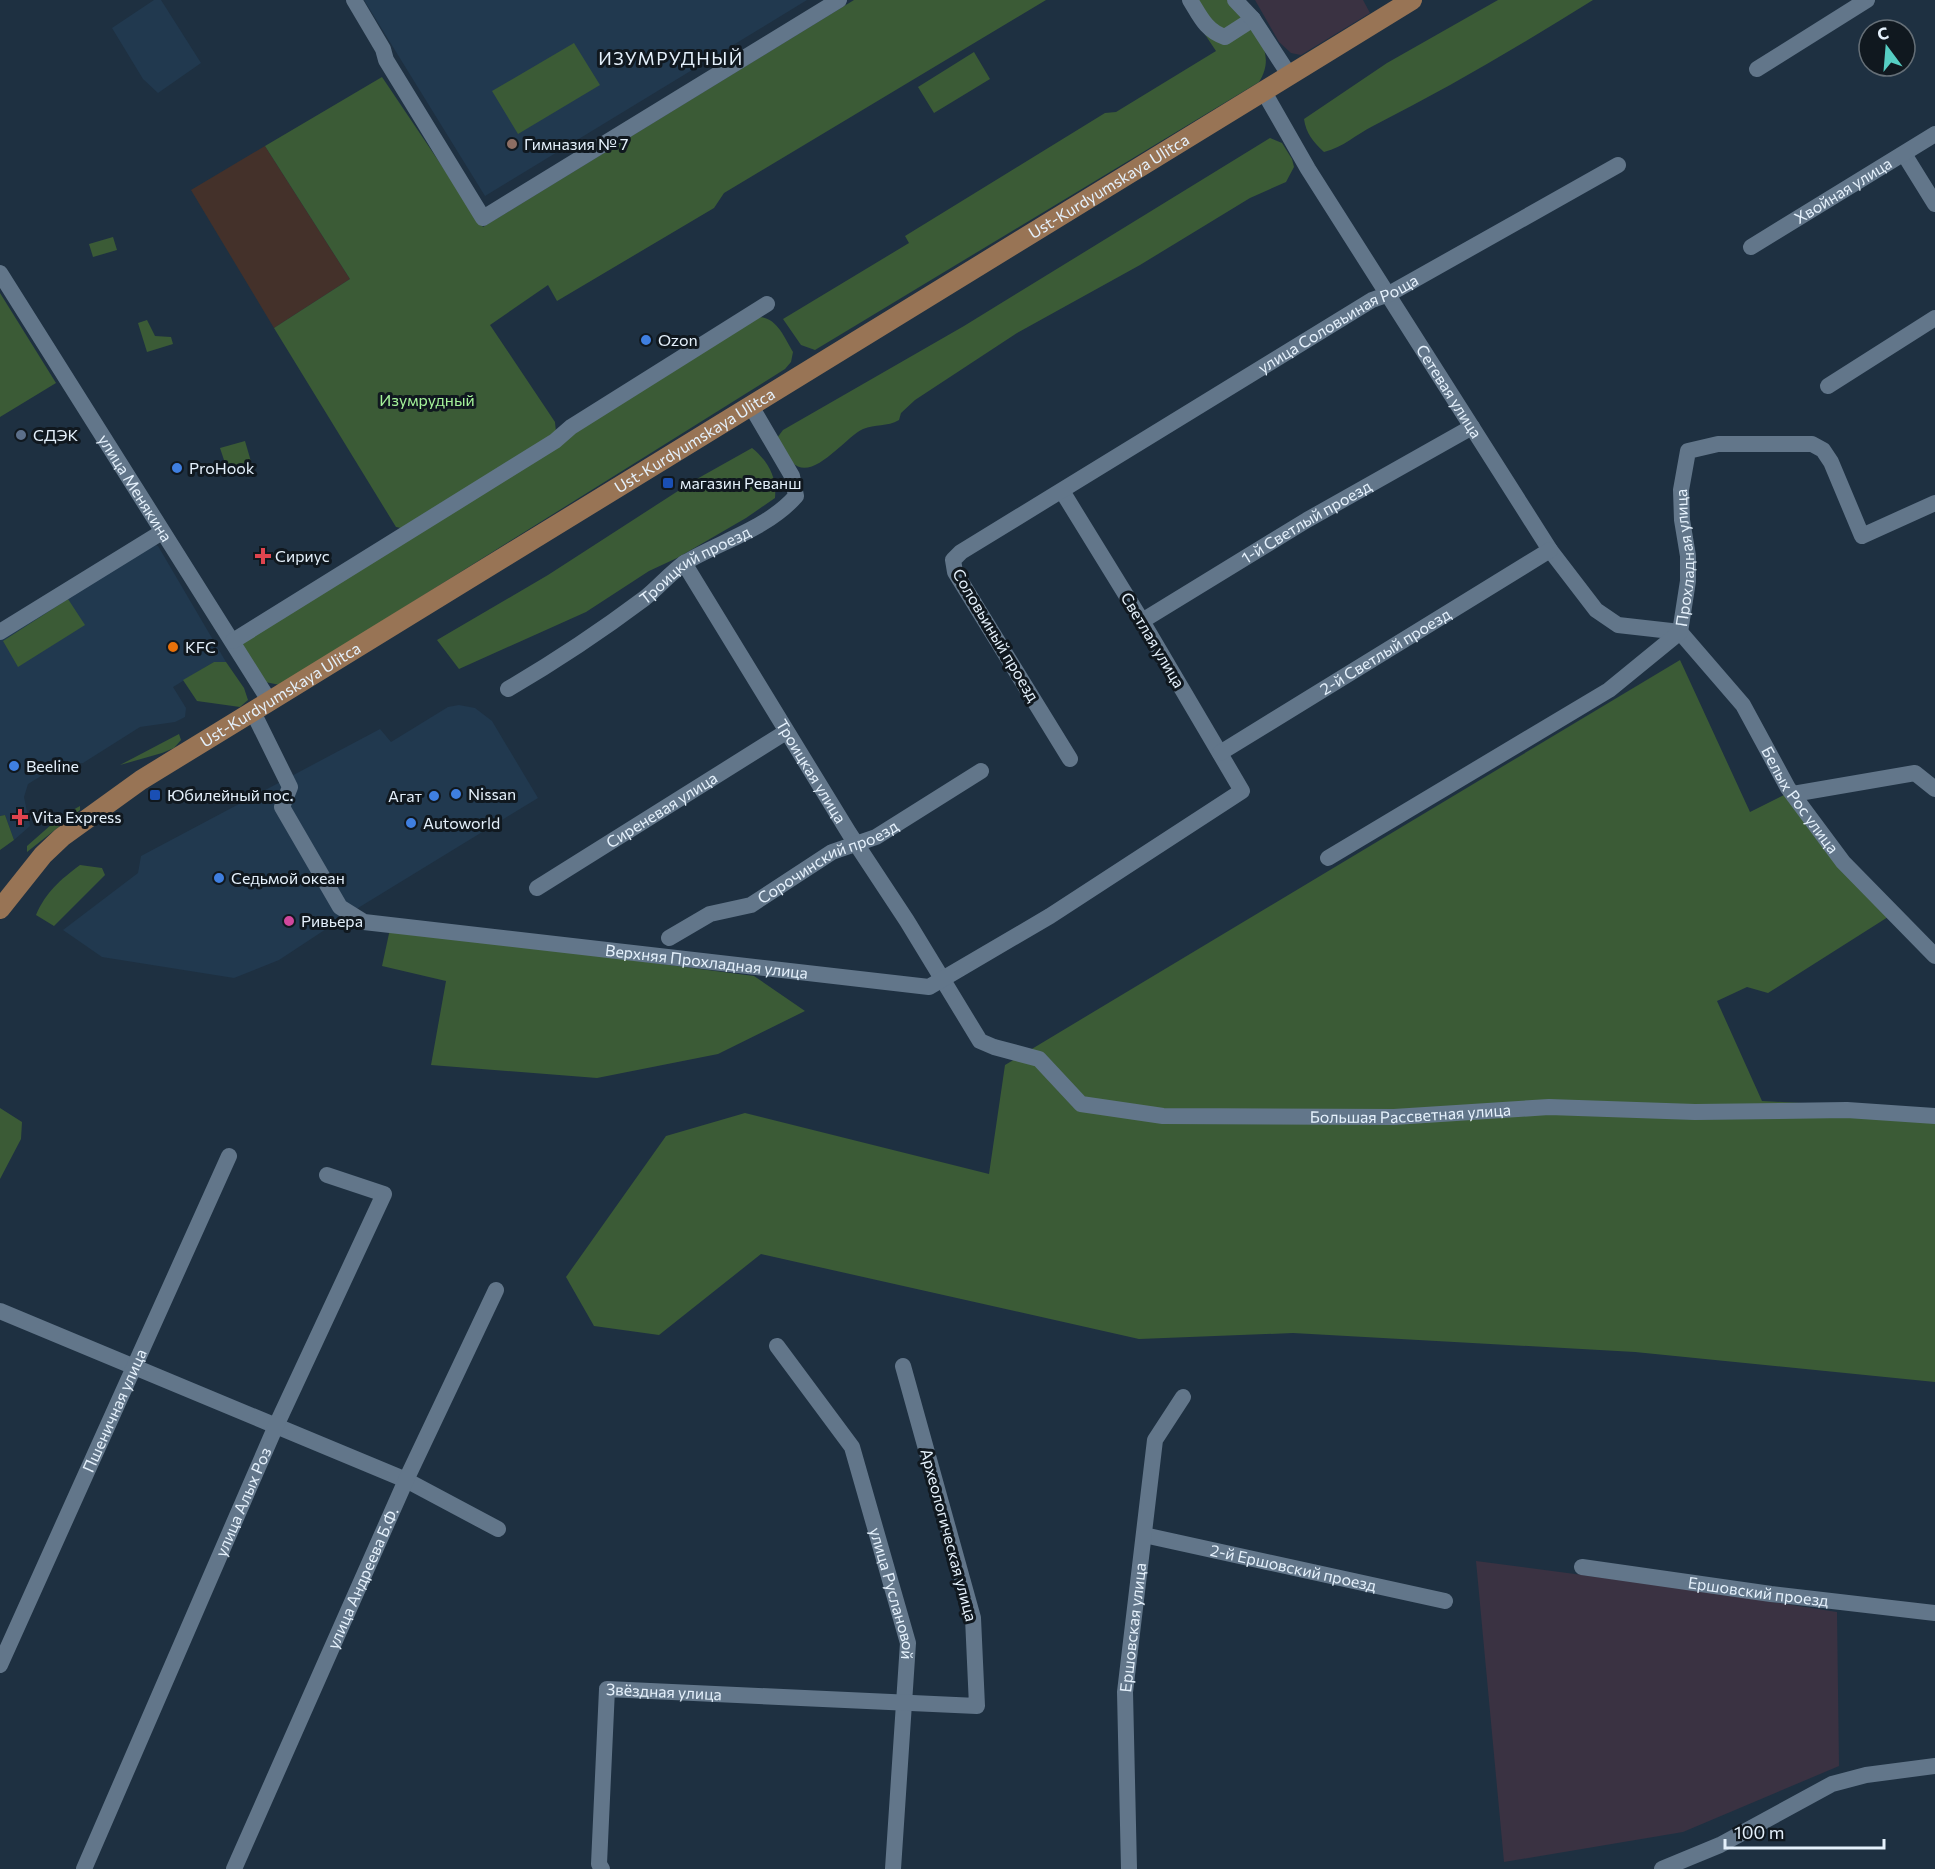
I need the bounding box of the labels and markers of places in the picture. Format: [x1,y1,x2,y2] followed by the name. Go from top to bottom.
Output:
[524,134,628,153] place label: Гимназия № 7
[505,137,519,151] marker: Гимназия № 7
[658,330,698,349] place label: Ozon
[639,333,653,347] marker: Ozon
[33,425,78,444] place label: СДЭК
[14,428,28,442] marker: СДЭК
[189,458,255,477] place label: ProHook
[170,461,184,475] marker: ProHook
[680,473,801,492] place label: магазин Реванш
[661,476,675,490] marker: магазин Реванш
[275,546,330,565] place label: Сириус
[256,549,270,563] marker: Сириус
[185,637,216,656] place label: KFC
[166,640,180,654] marker: KFC
[26,756,79,775] place label: Beeline
[7,759,21,773] marker: Beeline
[468,784,516,803] place label: Nissan
[167,785,293,804] place label: Юбилейный пос.
[388,786,422,805] place label: Агат
[449,787,463,801] marker: Nissan
[148,788,162,802] marker: Юбилейный пос.
[427,789,441,803] marker: Агат
[32,807,122,826] place label: Vita Express
[13,810,27,824] marker: Vita Express
[423,813,500,832] place label: Autoworld
[404,816,418,830] marker: Autoworld
[231,868,345,887] place label: Седьмой океан
[212,871,226,885] marker: Седьмой океан
[301,911,363,930] place label: Ривьера
[282,914,296,928] marker: Ривьера

